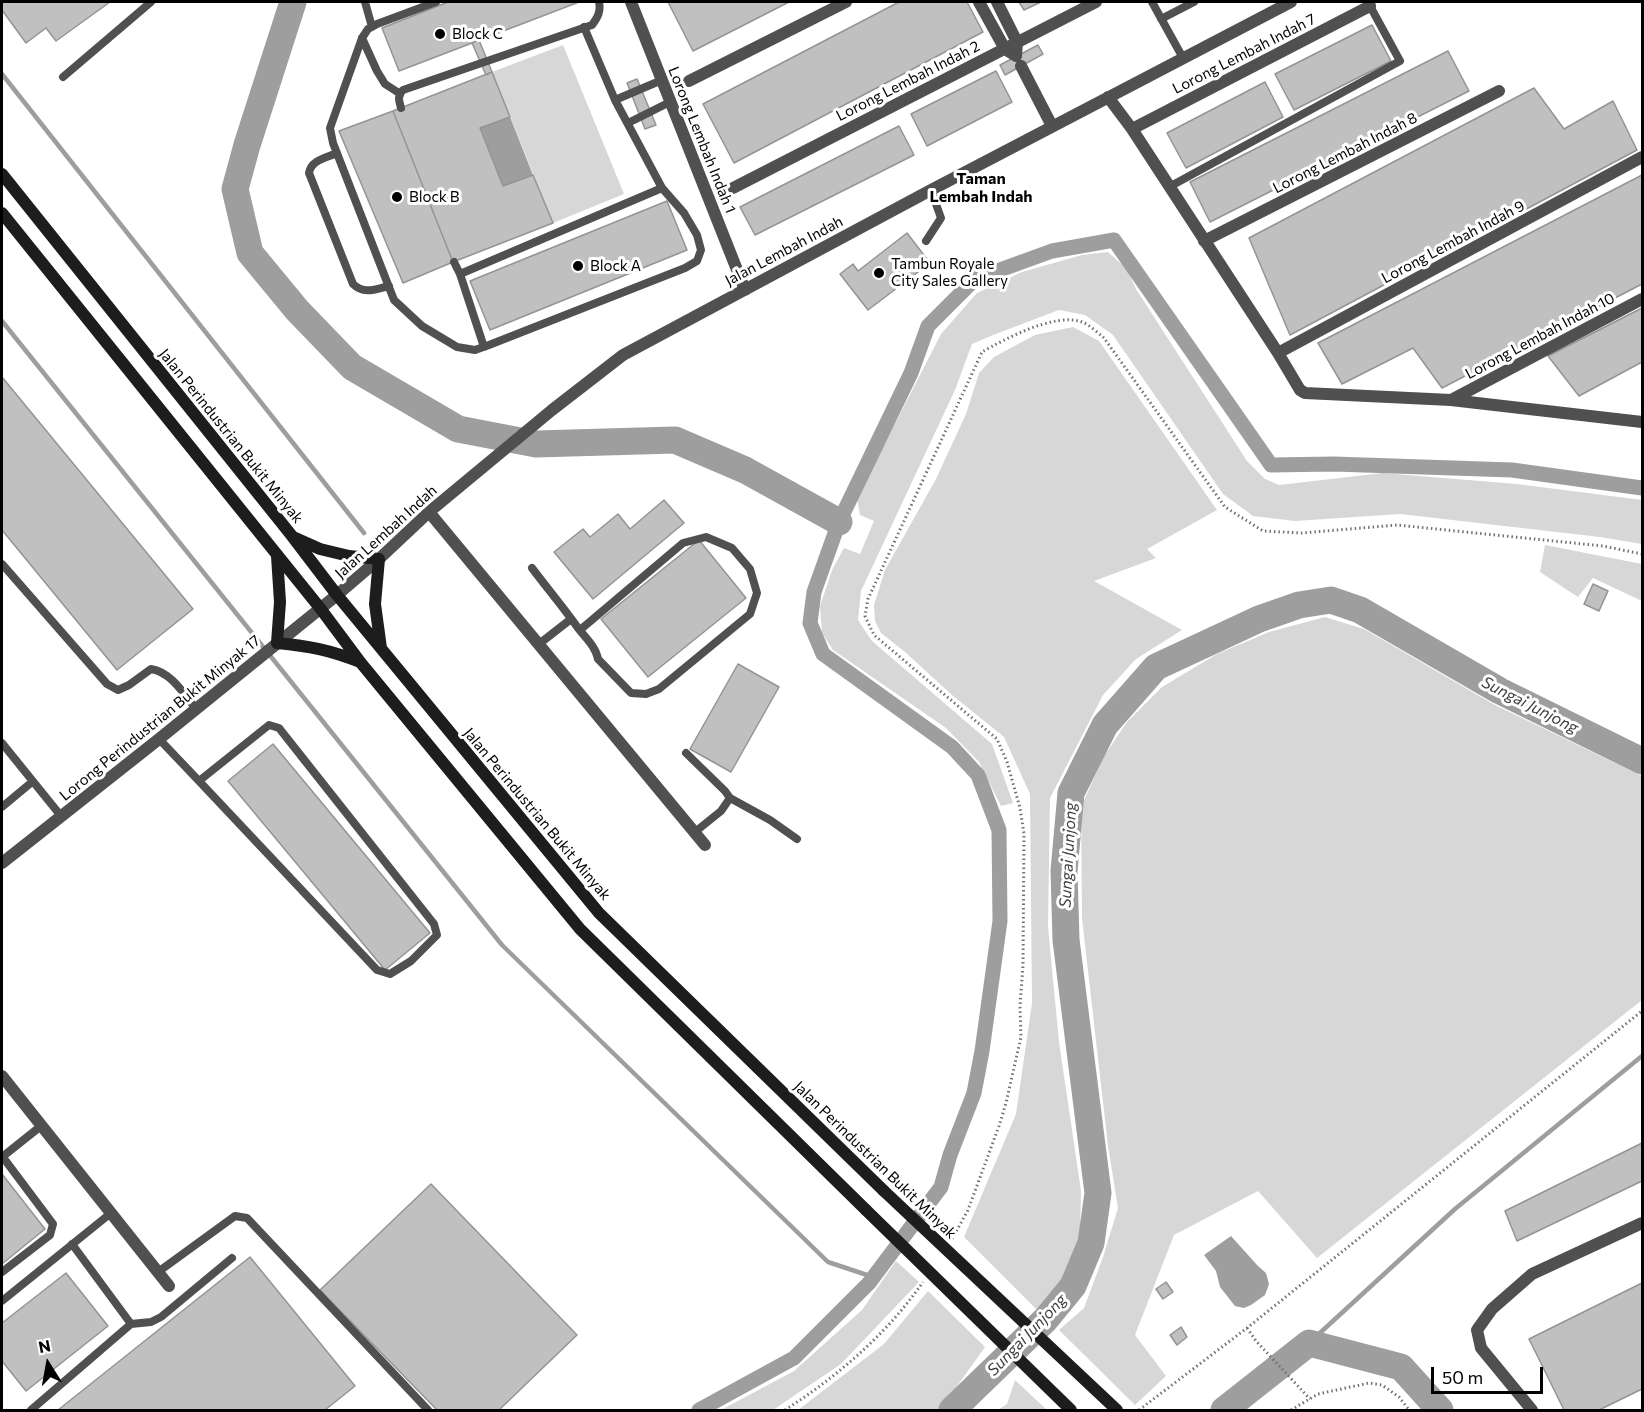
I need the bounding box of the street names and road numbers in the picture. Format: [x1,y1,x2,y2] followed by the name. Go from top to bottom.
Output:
[1169,10,1319,98] street label: Lorong Lembah Indah 7
[833,37,983,125] street label: Lorong Lembah Indah 2
[664,64,740,216] street label: Lorong Lembah Indah 1
[1270,109,1420,197] street label: Lorong Lembah Indah 8
[1378,197,1528,287] street label: Lorong Lembah Indah 9
[722,212,846,290] street label: Jalan Lembah Indah
[1462,289,1618,383] street label: Lorong Lembah Indah 10
[155,345,307,527] street label: Jalan Perindustrian Bukit Minyak
[331,481,441,583] street label: Jalan Lembah Indah
[56,631,264,805] street label: Lorong Perindustrian Bukit Minyak 17
[460,724,614,904] street label: Jalan Perindustrian Bukit Minyak
[790,1077,960,1243] street label: Jalan Perindustrian Bukit Minyak

